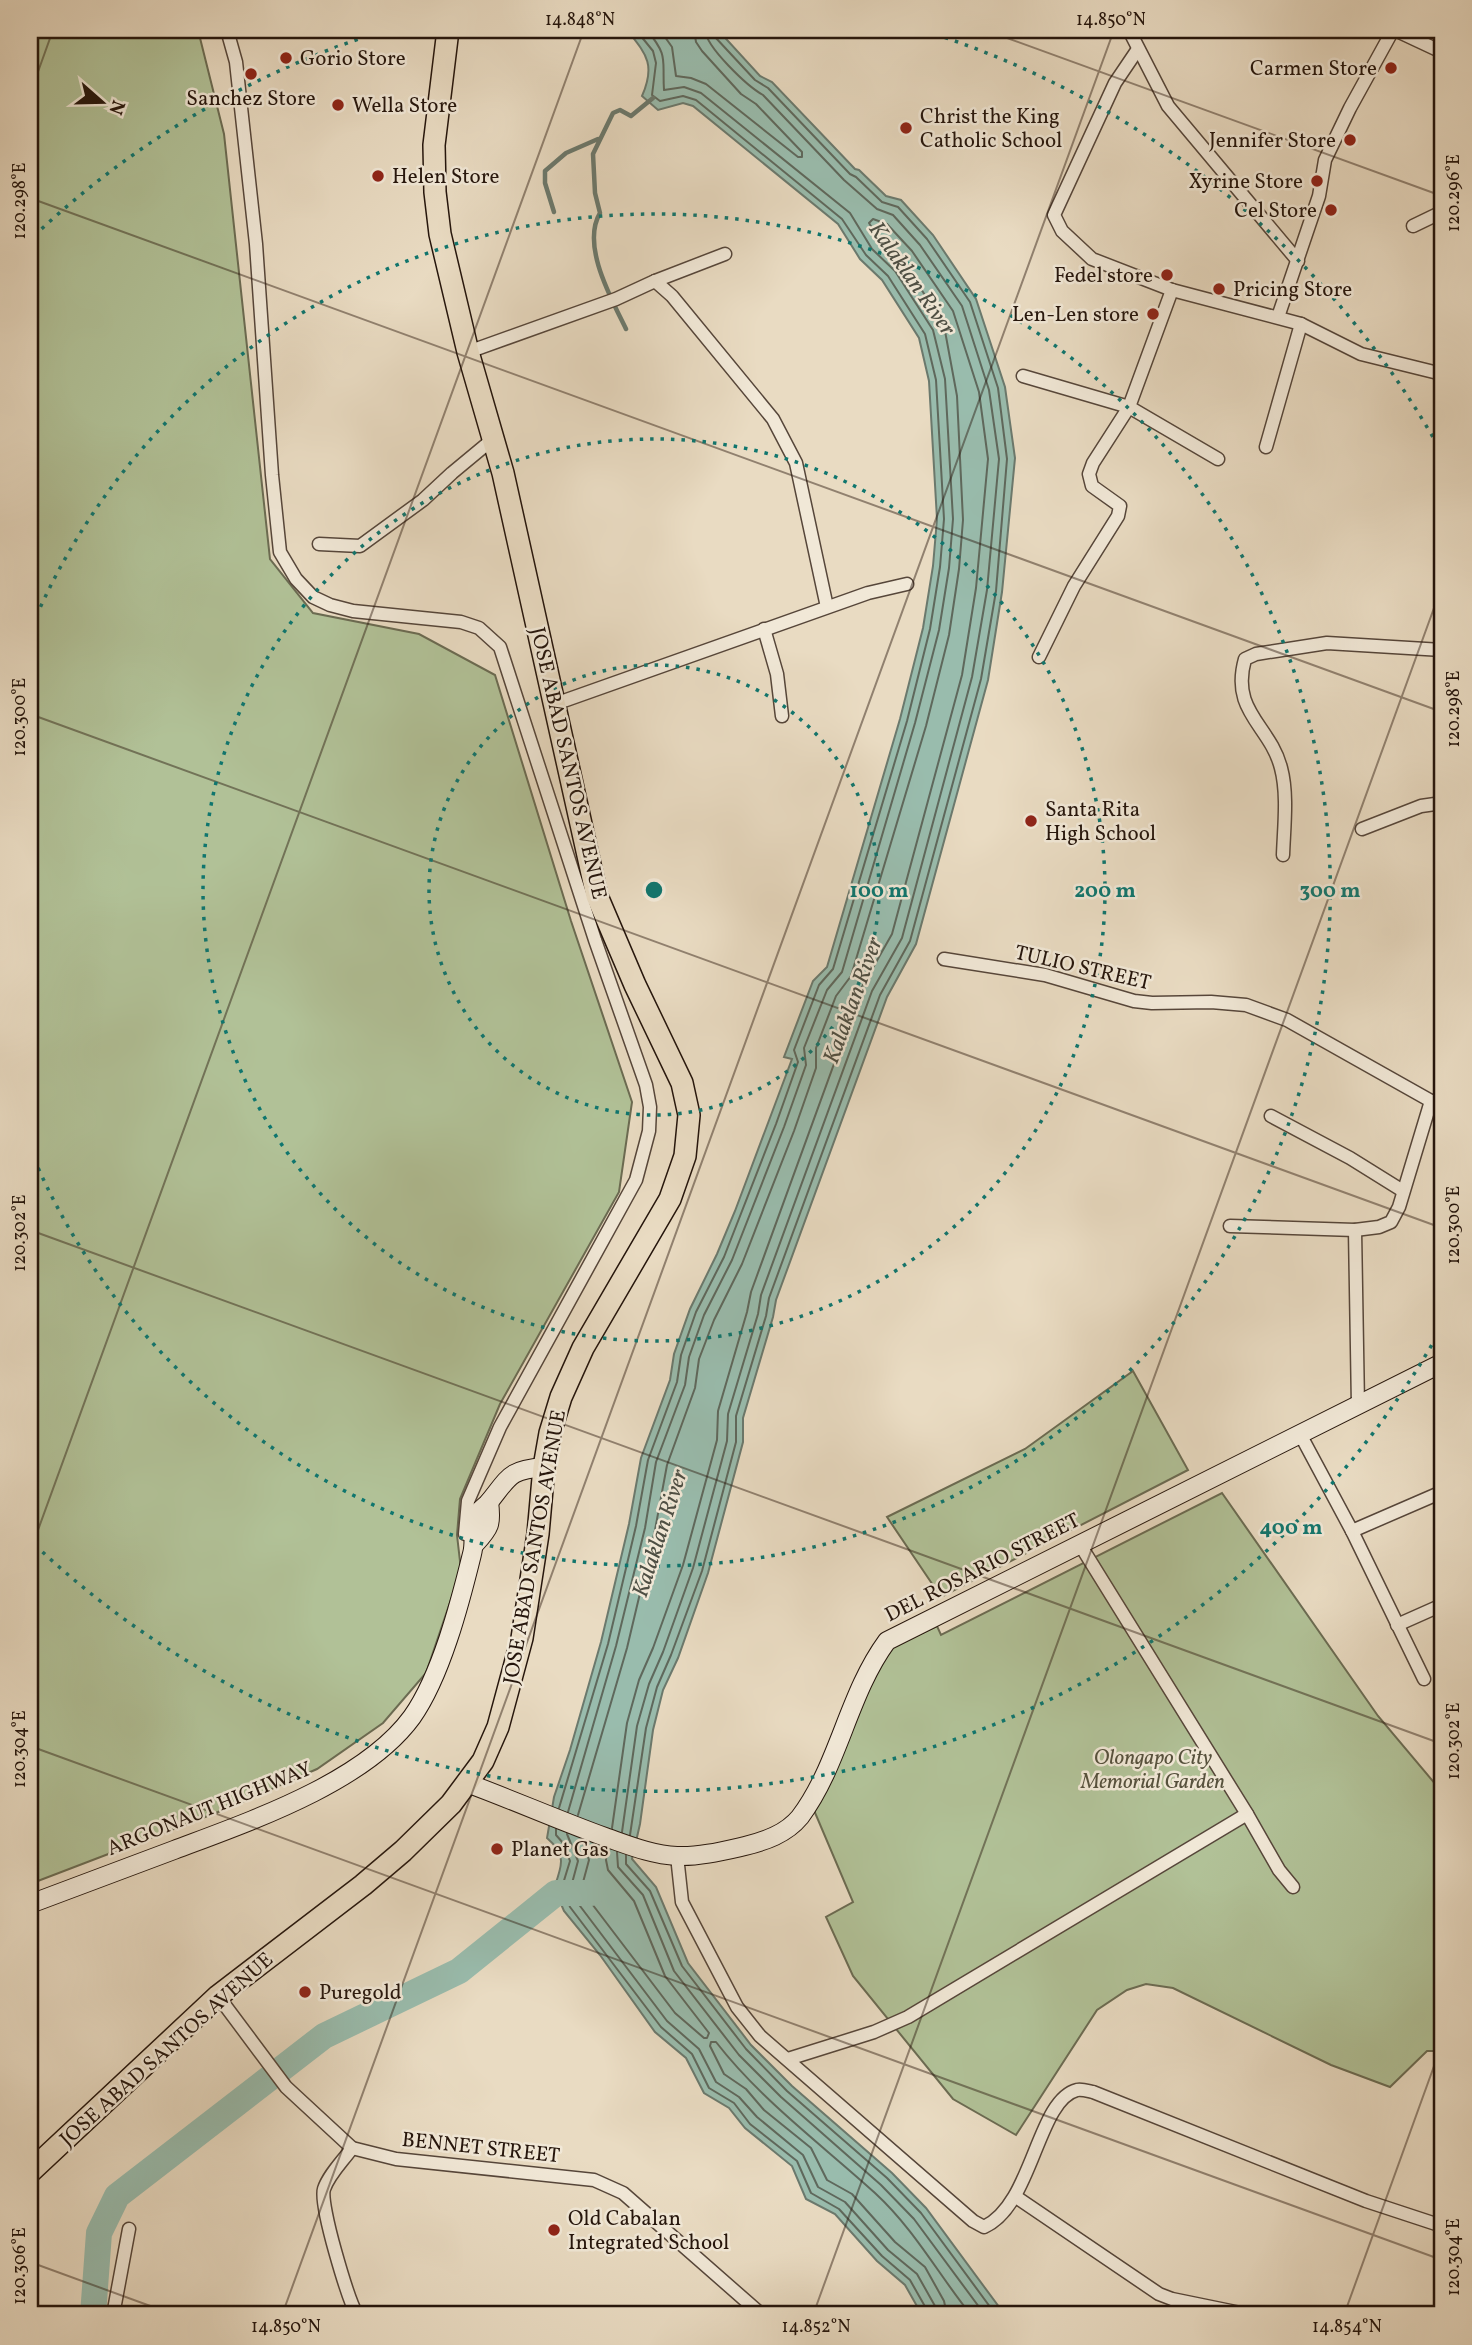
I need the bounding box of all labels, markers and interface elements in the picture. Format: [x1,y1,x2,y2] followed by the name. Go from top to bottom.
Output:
[545,8,615,33] text: 14.848°N
[1076,8,1146,33] text: 14.850°N
[300,45,406,74] place label: Gorio Store
[278,50,294,66] marker: Gorio Store
[1250,55,1377,84] place label: Carmen Store
[1383,60,1399,76] marker: Carmen Store
[66,66,136,136] north arrow
[243,66,259,82] marker: Sanchez Store
[186,85,316,114] place label: Sanchez Store
[352,92,457,121] place label: Wella Store
[101,96,131,118] text: N
[330,97,346,113] marker: Wella Store
[920,103,1062,156] place label: Christ the King Catholic School
[898,120,914,136] marker: Christ the King Catholic School
[1209,127,1336,156] place label: Jennifer Store
[1342,132,1358,148] marker: Jennifer Store
[1442,154,1467,232] text: 120.296°E
[8,162,33,240] text: 120.298°E
[392,163,499,192] place label: Helen Store
[370,168,386,184] marker: Helen Store
[1188,168,1303,197] place label: Xyrine Store
[1309,173,1325,189] marker: Xyrine Store
[1234,197,1317,226] place label: Cel Store
[1323,202,1339,218] marker: Cel Store
[860,216,963,343] water label: Kalaklan River
[1054,262,1153,291] place label: Fedel store
[1159,267,1175,283] marker: Fedel store
[1233,276,1352,305] place label: Pricing Store
[1211,281,1227,297] marker: Pricing Store
[1012,301,1139,330] place label: Len-Len store
[1145,306,1161,322] marker: Len-Len store
[522,624,613,902] street label: JOSE ABAD SANTOS AVENUE
[1442,670,1467,748] text: 120.298°E
[8,677,33,756] text: 120.300°E
[1045,796,1156,849] place label: Santa Rita High School
[1023,813,1039,829] marker: Santa Rita High School
[849,877,909,906] text: 100 m
[1074,877,1136,906] text: 200 m
[1300,877,1360,906] text: 300 m
[642,878,666,902] centre of rings
[816,932,892,1069] water label: Kalaklan River
[1012,939,1154,998] street label: TULIO STREET
[1442,1185,1467,1264] text: 120.300°E
[8,1194,33,1272] text: 120.302°E
[497,1408,574,1687] street label: JOSE ABAD SANTOS AVENUE
[625,1465,697,1602] water label: Kalaklan River
[880,1507,1085,1630] street label: DEL ROSARIO STREET
[1260,1514,1322,1543] text: 400 m
[1442,1702,1467,1780] text: 120.302°E
[8,1710,33,1788] text: 120.304°E
[1080,1744,1225,1797] park label: Olongapo City Memorial Garden
[103,1755,316,1864] street label: ARGONAUT HIGHWAY
[511,1836,609,1865] place label: Planet Gas
[489,1841,505,1857] marker: Planet Gas
[54,1946,280,2154] street label: JOSE ABAD SANTOS AVENUE
[319,1979,402,2008] place label: Puregold
[297,1984,313,2000] marker: Puregold
[400,2126,561,2171] street label: BENNET STREET
[568,2205,729,2258] place label: Old Cabalan Integrated School
[1442,2218,1467,2296] text: 120.304°E
[546,2222,562,2238] marker: Old Cabalan Integrated School
[8,2227,33,2305] text: 120.306°E
[251,2315,321,2340] text: 14.850°N
[782,2315,851,2340] text: 14.852°N
[1312,2315,1382,2340] text: 14.854°N

